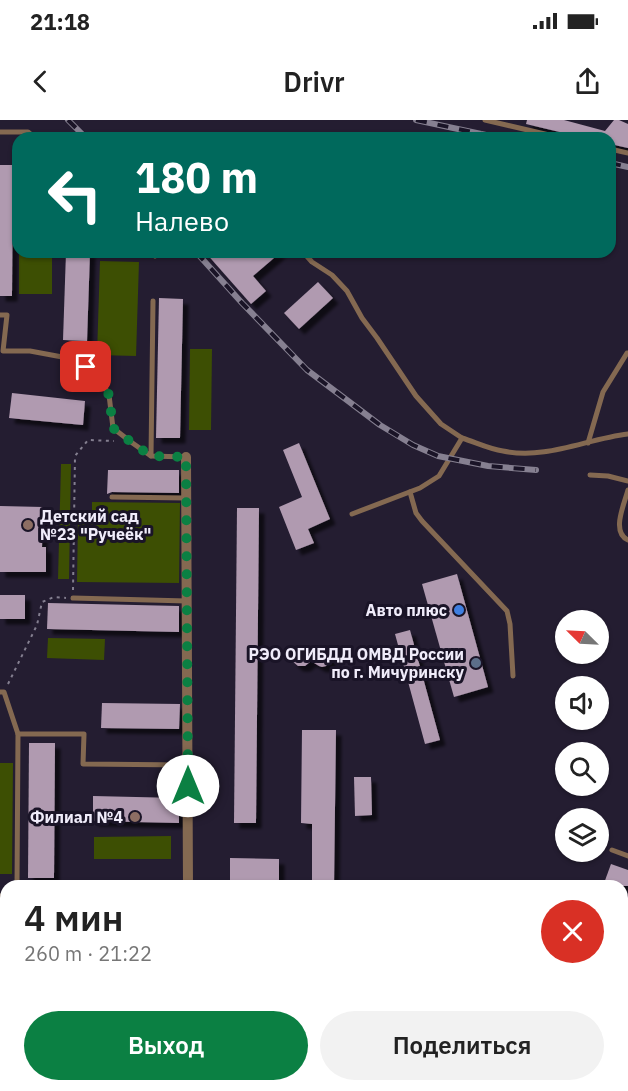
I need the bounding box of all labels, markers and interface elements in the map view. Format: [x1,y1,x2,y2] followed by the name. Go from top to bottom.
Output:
[30,7,90,36] text: 21:18
[283,64,345,99] text: Drivr
[24,65,57,98] icon: back
[571,65,604,98] icon: share
[135,150,258,205] text: 180 m
[36,156,114,234] icon: left
[135,203,229,238] text: Налево
[60,341,111,392] pin
[69,350,102,383] icon: arrive
[40,506,151,544] place label: Детский сад №23 "Ручеёк"
[21,518,35,532] marker: Детский сад №23 "Ручеёк"
[366,600,447,620] place label: Авто плюс
[452,603,466,617] marker: Авто плюс
[555,610,609,664] north arrow
[555,610,609,862] map controls
[249,644,464,682] place label: РЭО ОГИБДД ОМВД России по г. Мичуринску
[469,656,483,670] marker: РЭО ОГИБДД ОМВД России по г. Мичуринску
[555,676,609,730] button: sound
[555,742,609,796] button: search
[156,754,220,818] position arrow
[30,807,123,827] place label: Филиал №4
[555,808,609,862] button: layers
[128,810,142,824] marker: Филиал №4
[24,894,123,941] text: 4 мин
[541,900,604,963] button: close
[24,940,152,967] text: 260 m · 21:22
[24,1011,308,1080] button: Выход
[320,1011,604,1080] button: Поделиться

